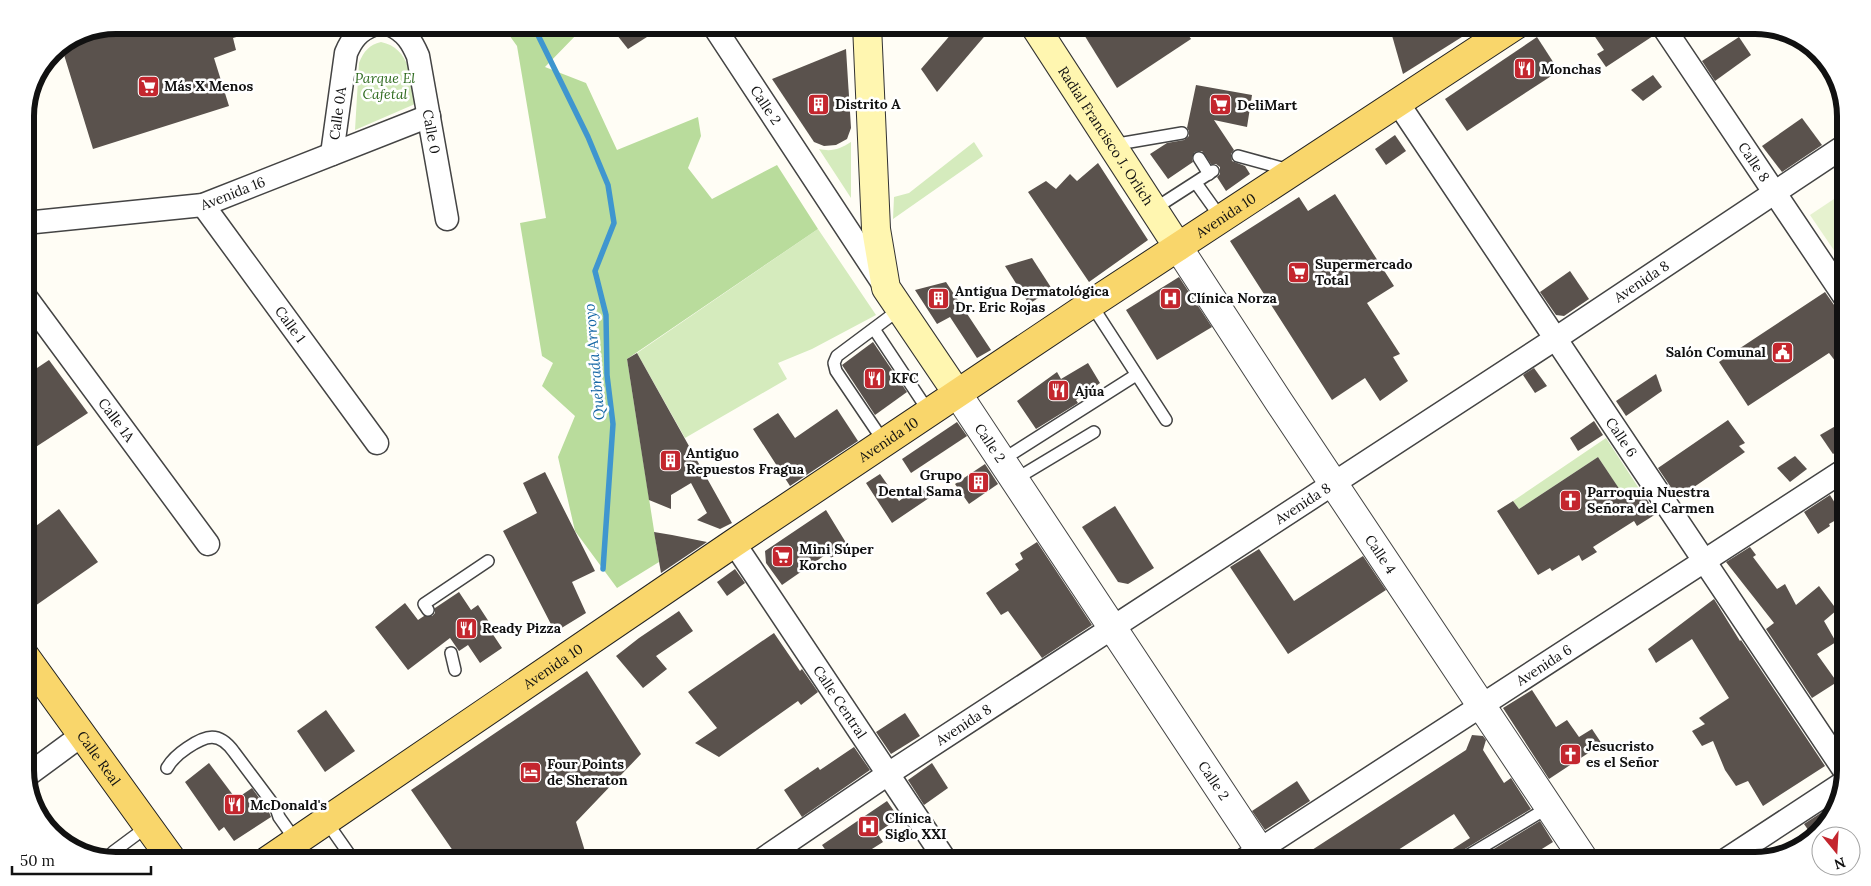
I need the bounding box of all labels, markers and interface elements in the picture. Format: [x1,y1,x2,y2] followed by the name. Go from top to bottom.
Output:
[1513,57,1537,81] restaurant icon: Monchas
[1541,60,1601,78] place label: Monchas
[1054,63,1158,209] street label: Radial Francisco J. Orlich
[355,69,415,103] park label: Parque El Cafetal
[136,74,160,98] supermarket icon: Más X Menos
[164,77,253,95] place label: Más X Menos
[746,82,785,128] street label: Calle 2
[325,85,350,141] street label: Calle 0A
[807,92,831,116] building icon: Distrito A
[1209,93,1233,117] supermarket icon: DeliMart
[835,95,901,113] place label: Distrito A
[1237,96,1298,114] place label: DeliMart
[419,108,444,155] street label: Calle 0
[1734,139,1774,185] street label: Calle 8
[197,172,268,214] street label: Avenida 16
[1191,189,1260,242] street label: Avenida 10
[1315,255,1413,289] place label: Supermercado Total
[1610,256,1673,307] street label: Avenida 8
[1287,260,1311,284] supermarket icon: Supermercado Total
[955,282,1110,316] place label: Antigua Dermatológica Dr. Eric Rojas
[1159,286,1183,310] hospital icon: Clínica Norza
[927,287,951,311] building icon: Antigua Dermatológica Dr. Eric Rojas
[1187,289,1278,307] place label: Clínica Norza
[271,303,310,346] street label: Calle 1
[579,303,609,421] water label: Quebrada Arroyo
[1770,340,1794,364] public building icon: Salón Comunal
[1666,343,1767,361] place label: Salón Comunal
[863,366,887,390] restaurant icon: KFC
[891,369,919,387] place label: KFC
[1047,379,1071,403] restaurant icon: Ajúa
[1075,382,1105,400] place label: Ajúa
[94,394,139,446] street label: Calle 1A
[854,413,922,467] street label: Avenida 10
[1602,414,1641,460] street label: Calle 6
[971,420,1010,466] street label: Calle 2
[686,444,805,478] place label: Antiguo Repuestos Fragua
[658,449,682,473] building icon: Antiguo Repuestos Fragua
[878,466,963,500] place label: Grupo Dental Sama
[966,471,990,495] building icon: Grupo Dental Sama
[1271,479,1334,529] street label: Avenida 8
[1587,483,1714,517] place label: Parroquia Nuestra Señora del Carmen
[1559,488,1583,512] church icon: Parroquia Nuestra Señora del Carmen
[1361,531,1400,578] street label: Calle 4
[799,540,874,574] place label: Mini Súper Korcho
[771,545,795,569] supermarket icon: Mini Súper Korcho
[454,616,478,640] restaurant icon: Ready Pizza
[482,619,562,637] place label: Ready Pizza
[519,640,586,694] street label: Avenida 10
[1512,640,1575,690] street label: Avenida 6
[809,662,871,742] street label: Calle Central
[932,700,995,750] street label: Avenida 8
[73,727,125,789] street label: Calle Real
[1586,737,1659,771] place label: Jesucristo es el Señor
[1558,742,1582,766] church icon: Jesucristo es el Señor
[547,755,628,789] place label: Four Points de Sheraton
[1194,758,1233,804] street label: Calle 2
[519,760,543,784] hotel icon: Four Points de Sheraton
[222,793,246,817] restaurant icon: McDonald's
[250,796,327,814] place label: McDonald's
[885,809,947,843] place label: Clínica Siglo XXI
[857,814,881,838] hospital icon: Clínica Siglo XXI
[1811,826,1861,876] north arrow
[12,844,151,876] scale bar
[20,851,55,870] text: 50 m
[1832,853,1848,874] text: N

